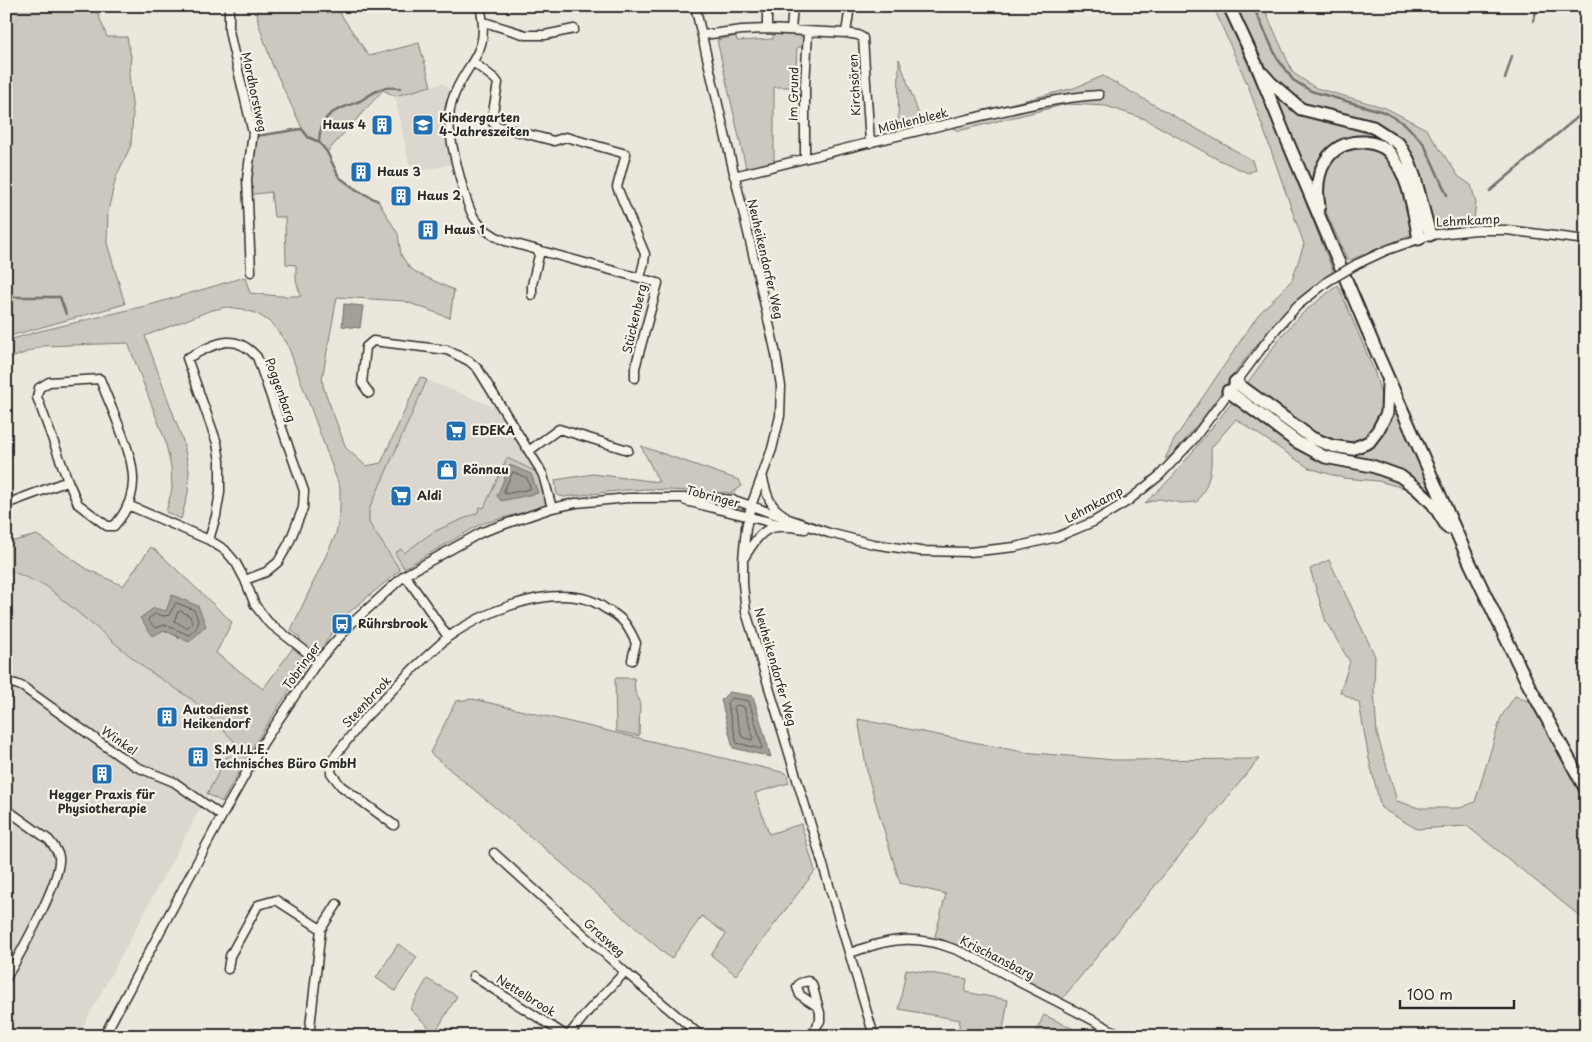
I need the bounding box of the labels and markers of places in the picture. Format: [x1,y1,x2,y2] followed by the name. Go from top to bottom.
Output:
[439,108,529,140] place label: Kindergarten 4-Jahreszeiten
[370,113,394,137] building icon: Haus 4
[411,113,435,137] school or university icon: Kindergarten 4-Jahreszeiten
[322,115,366,133] place label: Haus 4
[349,160,373,184] building icon: Haus 3
[377,162,421,180] place label: Haus 3
[389,184,413,208] building icon: Haus 2
[417,186,461,204] place label: Haus 2
[416,218,440,242] building icon: Haus 1
[444,220,484,238] place label: Haus 1
[444,419,468,443] supermarket icon: EDEKA
[472,421,516,439] place label: EDEKA
[435,458,459,482] shop icon: Rönnau
[463,460,509,478] place label: Rönnau
[389,484,413,508] supermarket icon: Aldi
[417,486,442,504] place label: Aldi
[330,612,354,636] bus stop icon: Rührsbrook
[358,614,428,632] place label: Rührsbrook
[183,700,252,732] place label: Autodienst Heikendorf
[155,705,179,729] building icon: Autodienst Heikendorf
[214,740,356,772] place label: S.M.I.L.E. Technisches Büro GmbH
[186,745,210,769] building icon: S.M.I.L.E. Technisches Büro GmbH
[90,762,114,786] building icon: Hegger Praxis für Physiotherapie
[49,785,156,817] place label: Hegger Praxis für Physiotherapie

